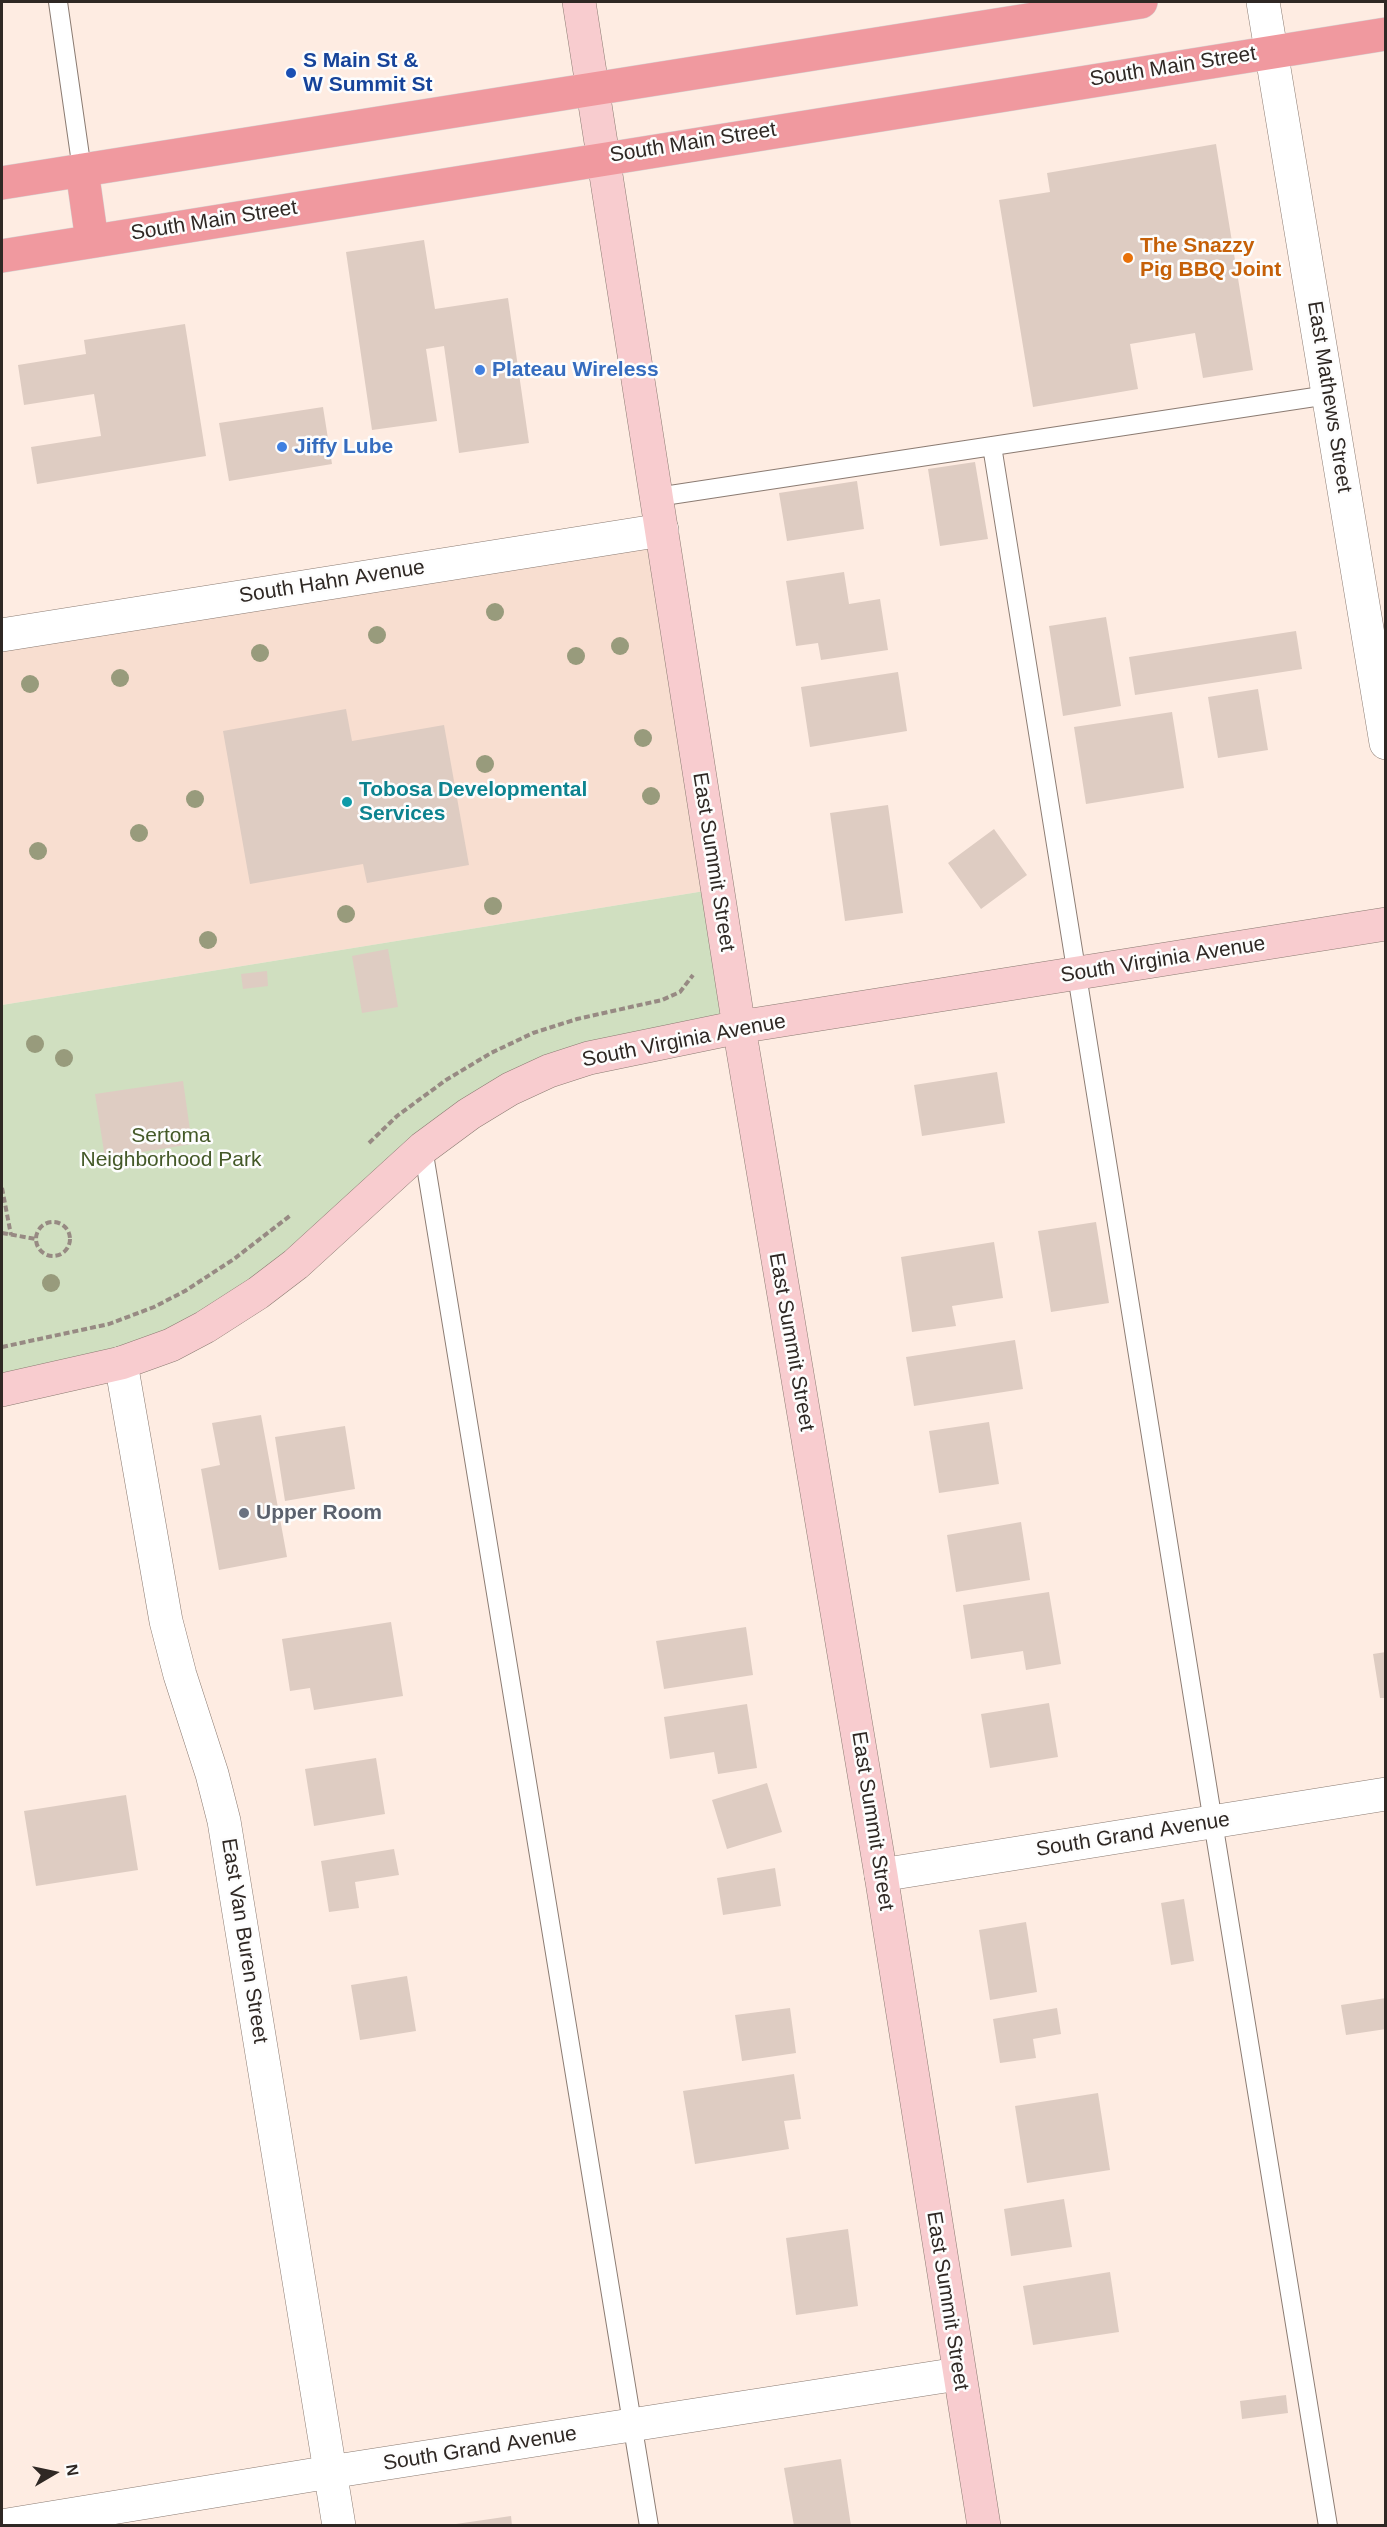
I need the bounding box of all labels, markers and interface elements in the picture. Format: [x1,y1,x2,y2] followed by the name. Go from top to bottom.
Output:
[1088,41,1258,93] street label: South Main Street
[303,48,432,98] place label: S Main St & W Summit St
[284,66,298,80] marker: S Main St & W Summit St
[608,117,778,169] street label: South Main Street
[129,195,299,247] street label: South Main Street
[1140,233,1281,283] place label: The Snazzy Pig BBQ Joint
[1121,251,1135,265] marker: The Snazzy Pig BBQ Joint
[1301,299,1357,495] street label: East Mathews Street
[492,357,659,383] place label: Plateau Wireless
[473,363,487,377] marker: Plateau Wireless
[294,434,393,460] place label: Jiffy Lube
[275,440,289,454] marker: Jiffy Lube
[237,555,427,609] street label: South Hahn Avenue
[686,771,740,953] street label: East Summit Street
[359,777,587,827] place label: Tobosa Developmental Services
[340,795,354,809] marker: Tobosa Developmental Services
[1059,931,1267,989] street label: South Virginia Avenue
[580,1009,788,1073] street label: South Virginia Avenue
[81,1123,261,1173] park label: Sertoma Neighborhood Park
[763,1251,819,1433] street label: East Summit Street
[256,1500,382,1526] place label: Upper Room
[237,1506,251,1520] marker: Upper Room
[845,1730,899,1912] street label: East Summit Street
[1034,1807,1232,1863] street label: South Grand Avenue
[215,1837,273,2045] street label: East Van Buren Street
[920,2210,974,2392] street label: East Summit Street
[381,2421,579,2477] street label: South Grand Avenue
[24,2443,84,2503] north arrow
[63,2463,82,2477] text: N

